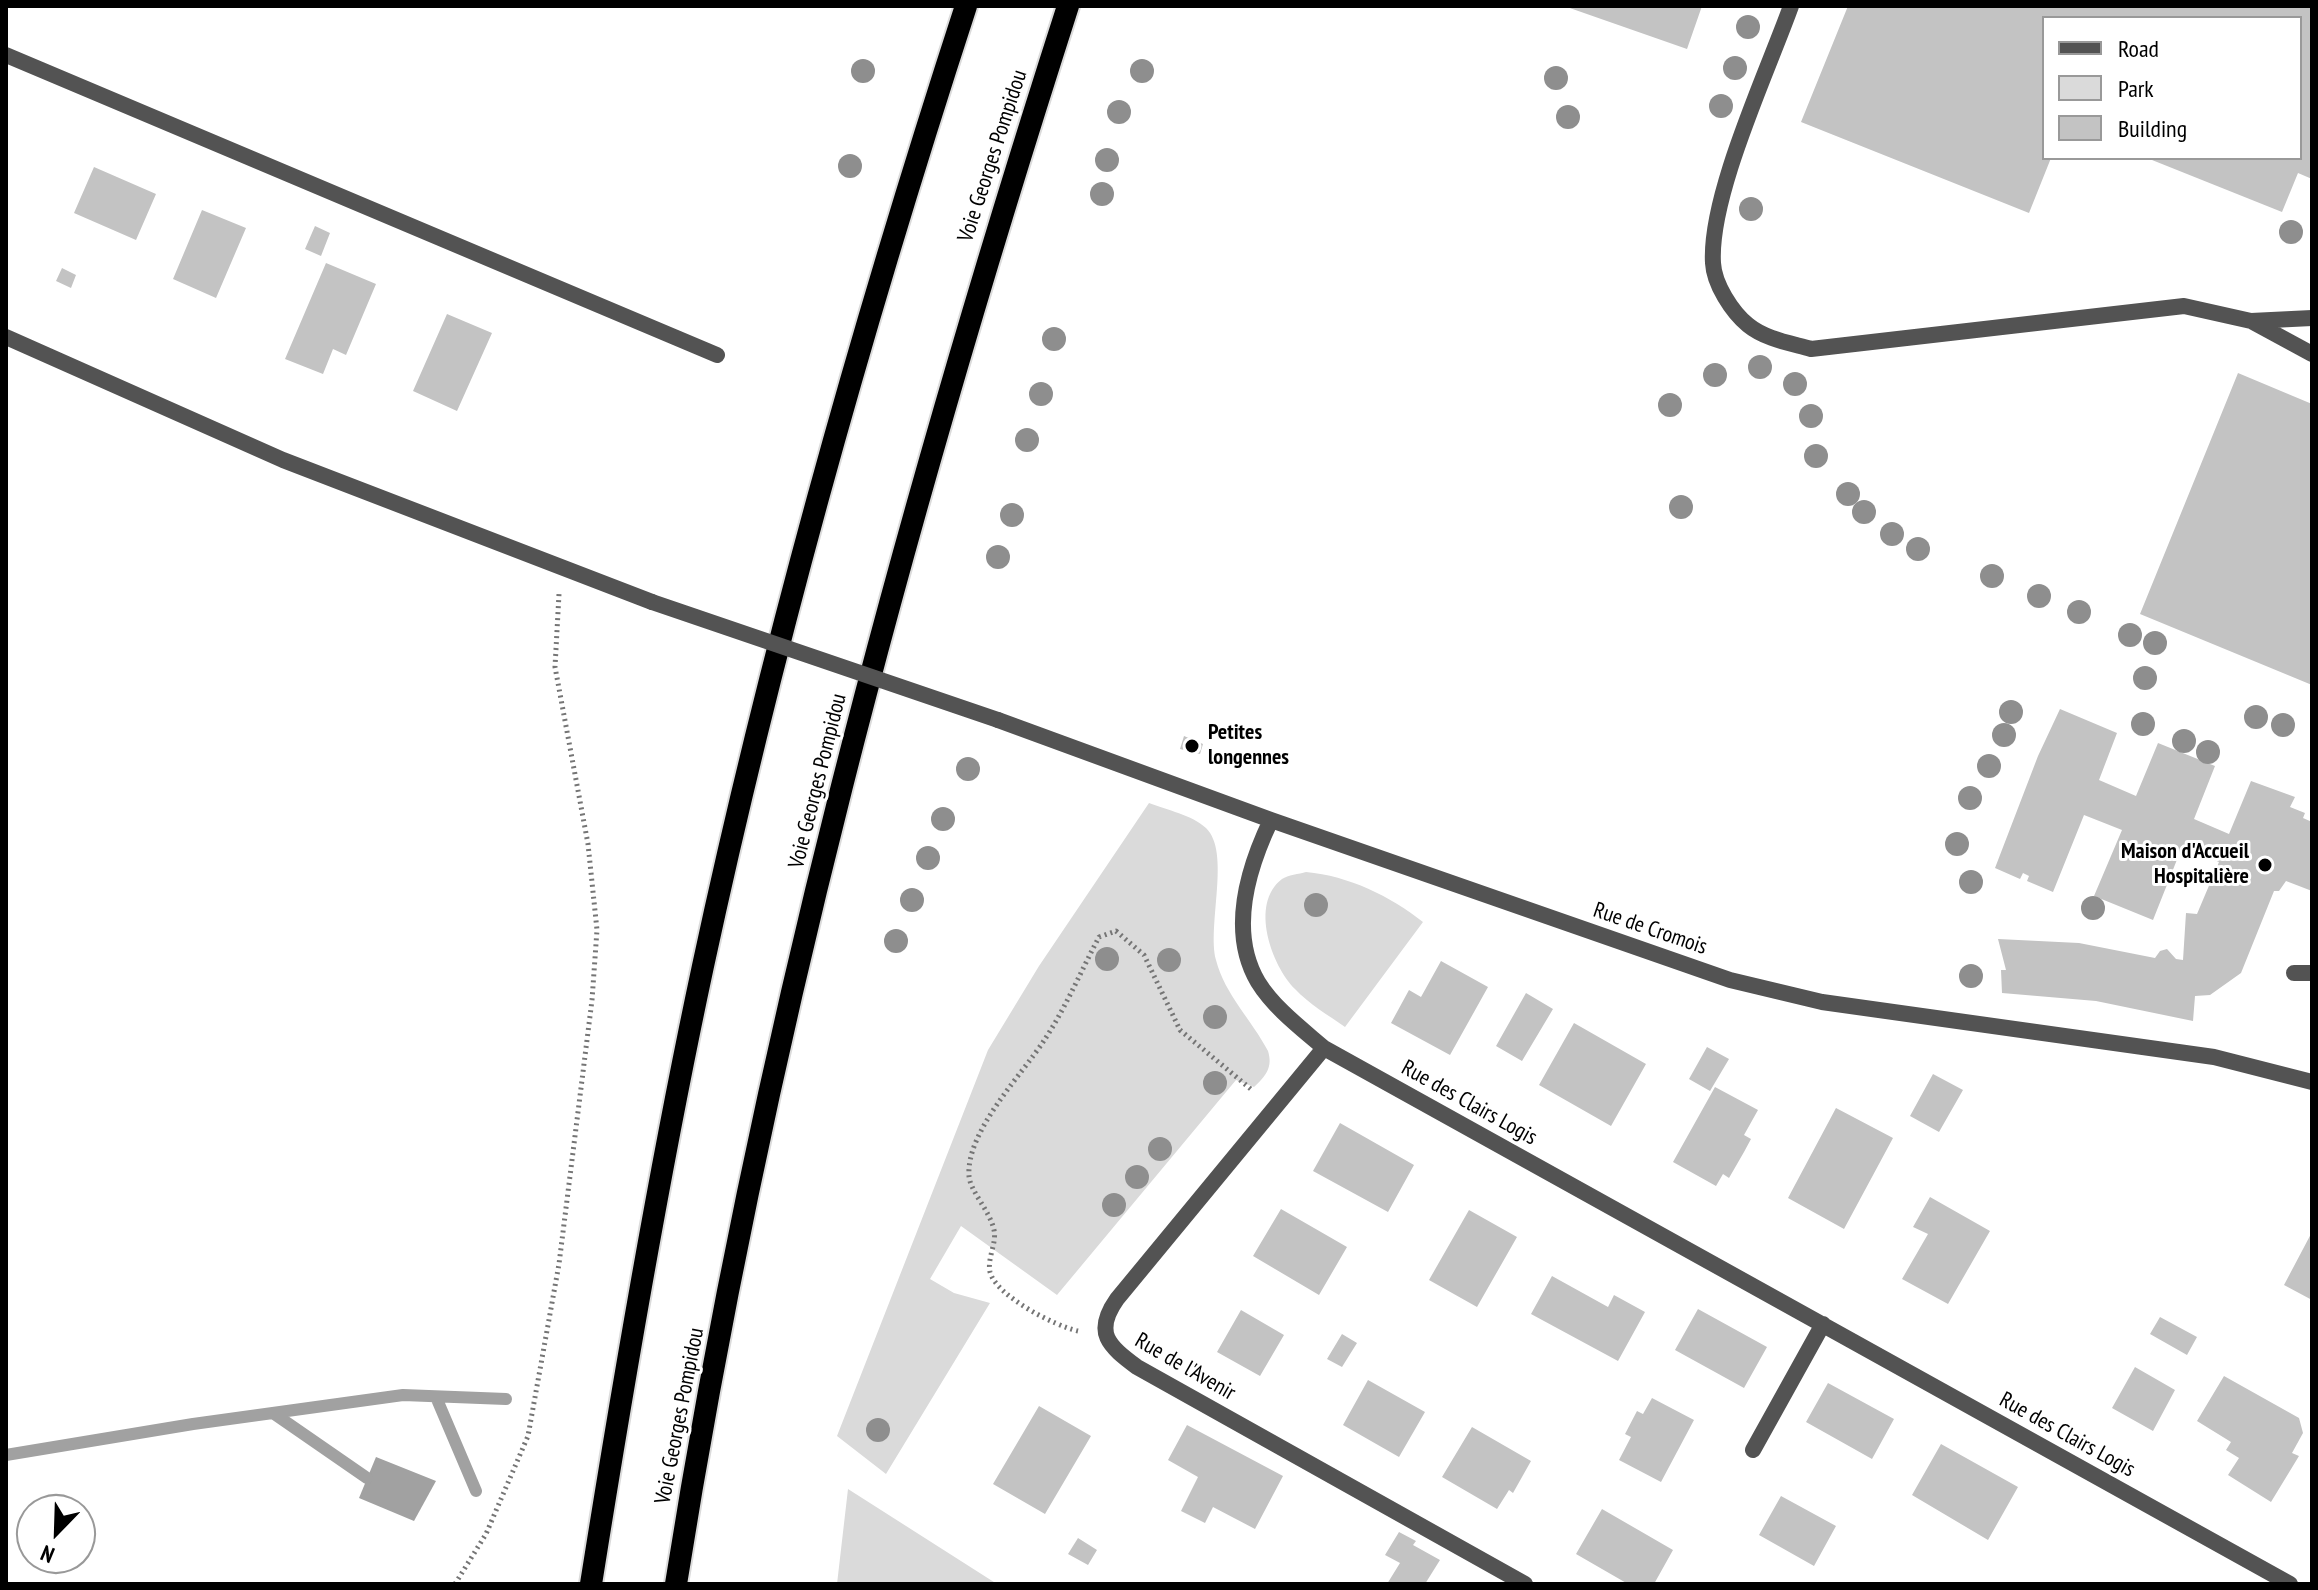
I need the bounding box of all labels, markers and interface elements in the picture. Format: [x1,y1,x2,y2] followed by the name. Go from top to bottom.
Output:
[2042,16,2302,160] legend
[2118,33,2159,64] text: Road
[953,67,1033,245] street label: Voie Georges Pompidou
[2118,73,2154,104] text: Park
[2118,113,2187,144] text: Building
[784,691,852,871] street label: Voie Georges Pompidou
[1208,720,1289,772] place label: Petites longennes
[1183,737,1201,755] marker: Petites longennes
[2121,839,2249,890] place label: Maison d'Accueil Hospitalière
[2256,856,2274,874] marker: Maison d'Accueil Hospitalière
[1590,897,1710,961] street label: Rue de Cromois
[1397,1055,1541,1151] street label: Rue des Clairs Logis
[650,1326,710,1506] street label: Voie Georges Pompidou
[1130,1328,1240,1406] street label: Rue de l'Avenir
[1995,1387,2139,1483] street label: Rue des Clairs Logis
[16,1494,96,1574] north arrow
[36,1539,58,1569] text: N

